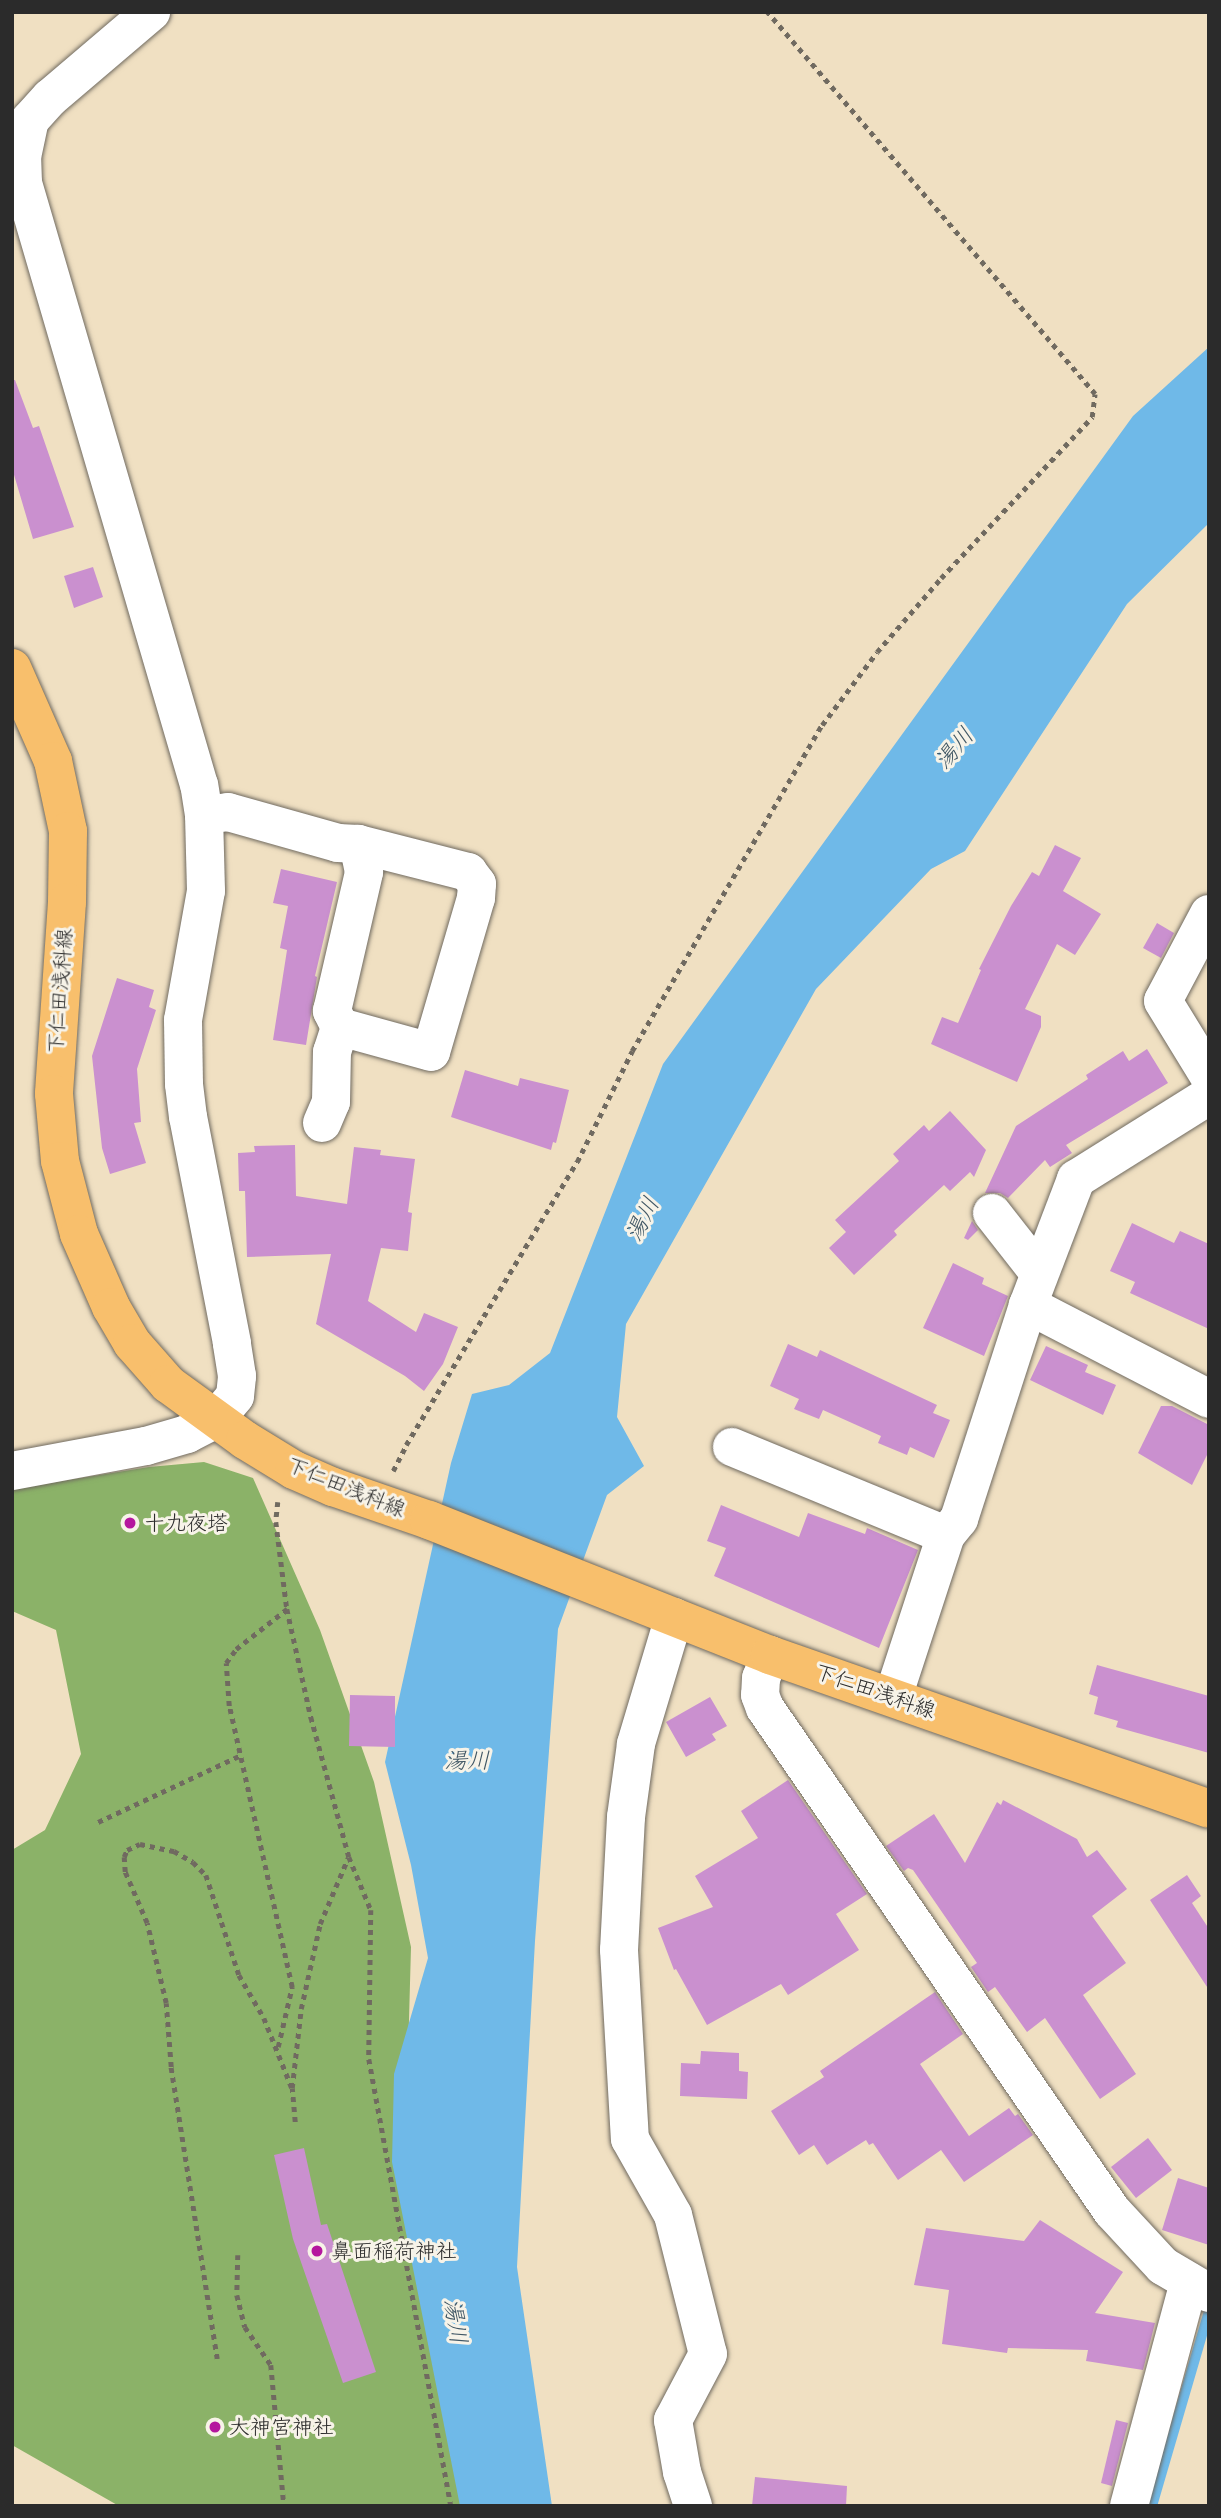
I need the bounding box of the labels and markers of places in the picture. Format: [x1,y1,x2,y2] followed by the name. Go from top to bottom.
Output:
[144,1510,228,1536] place label: 十九夜塔
[122,1515,138,1531] marker: 十九夜塔
[331,2238,457,2264] place label: 鼻面稲荷神社
[309,2243,325,2259] marker: 鼻面稲荷神社
[229,2414,334,2440] place label: 大神宮神社
[207,2419,223,2435] marker: 大神宮神社

